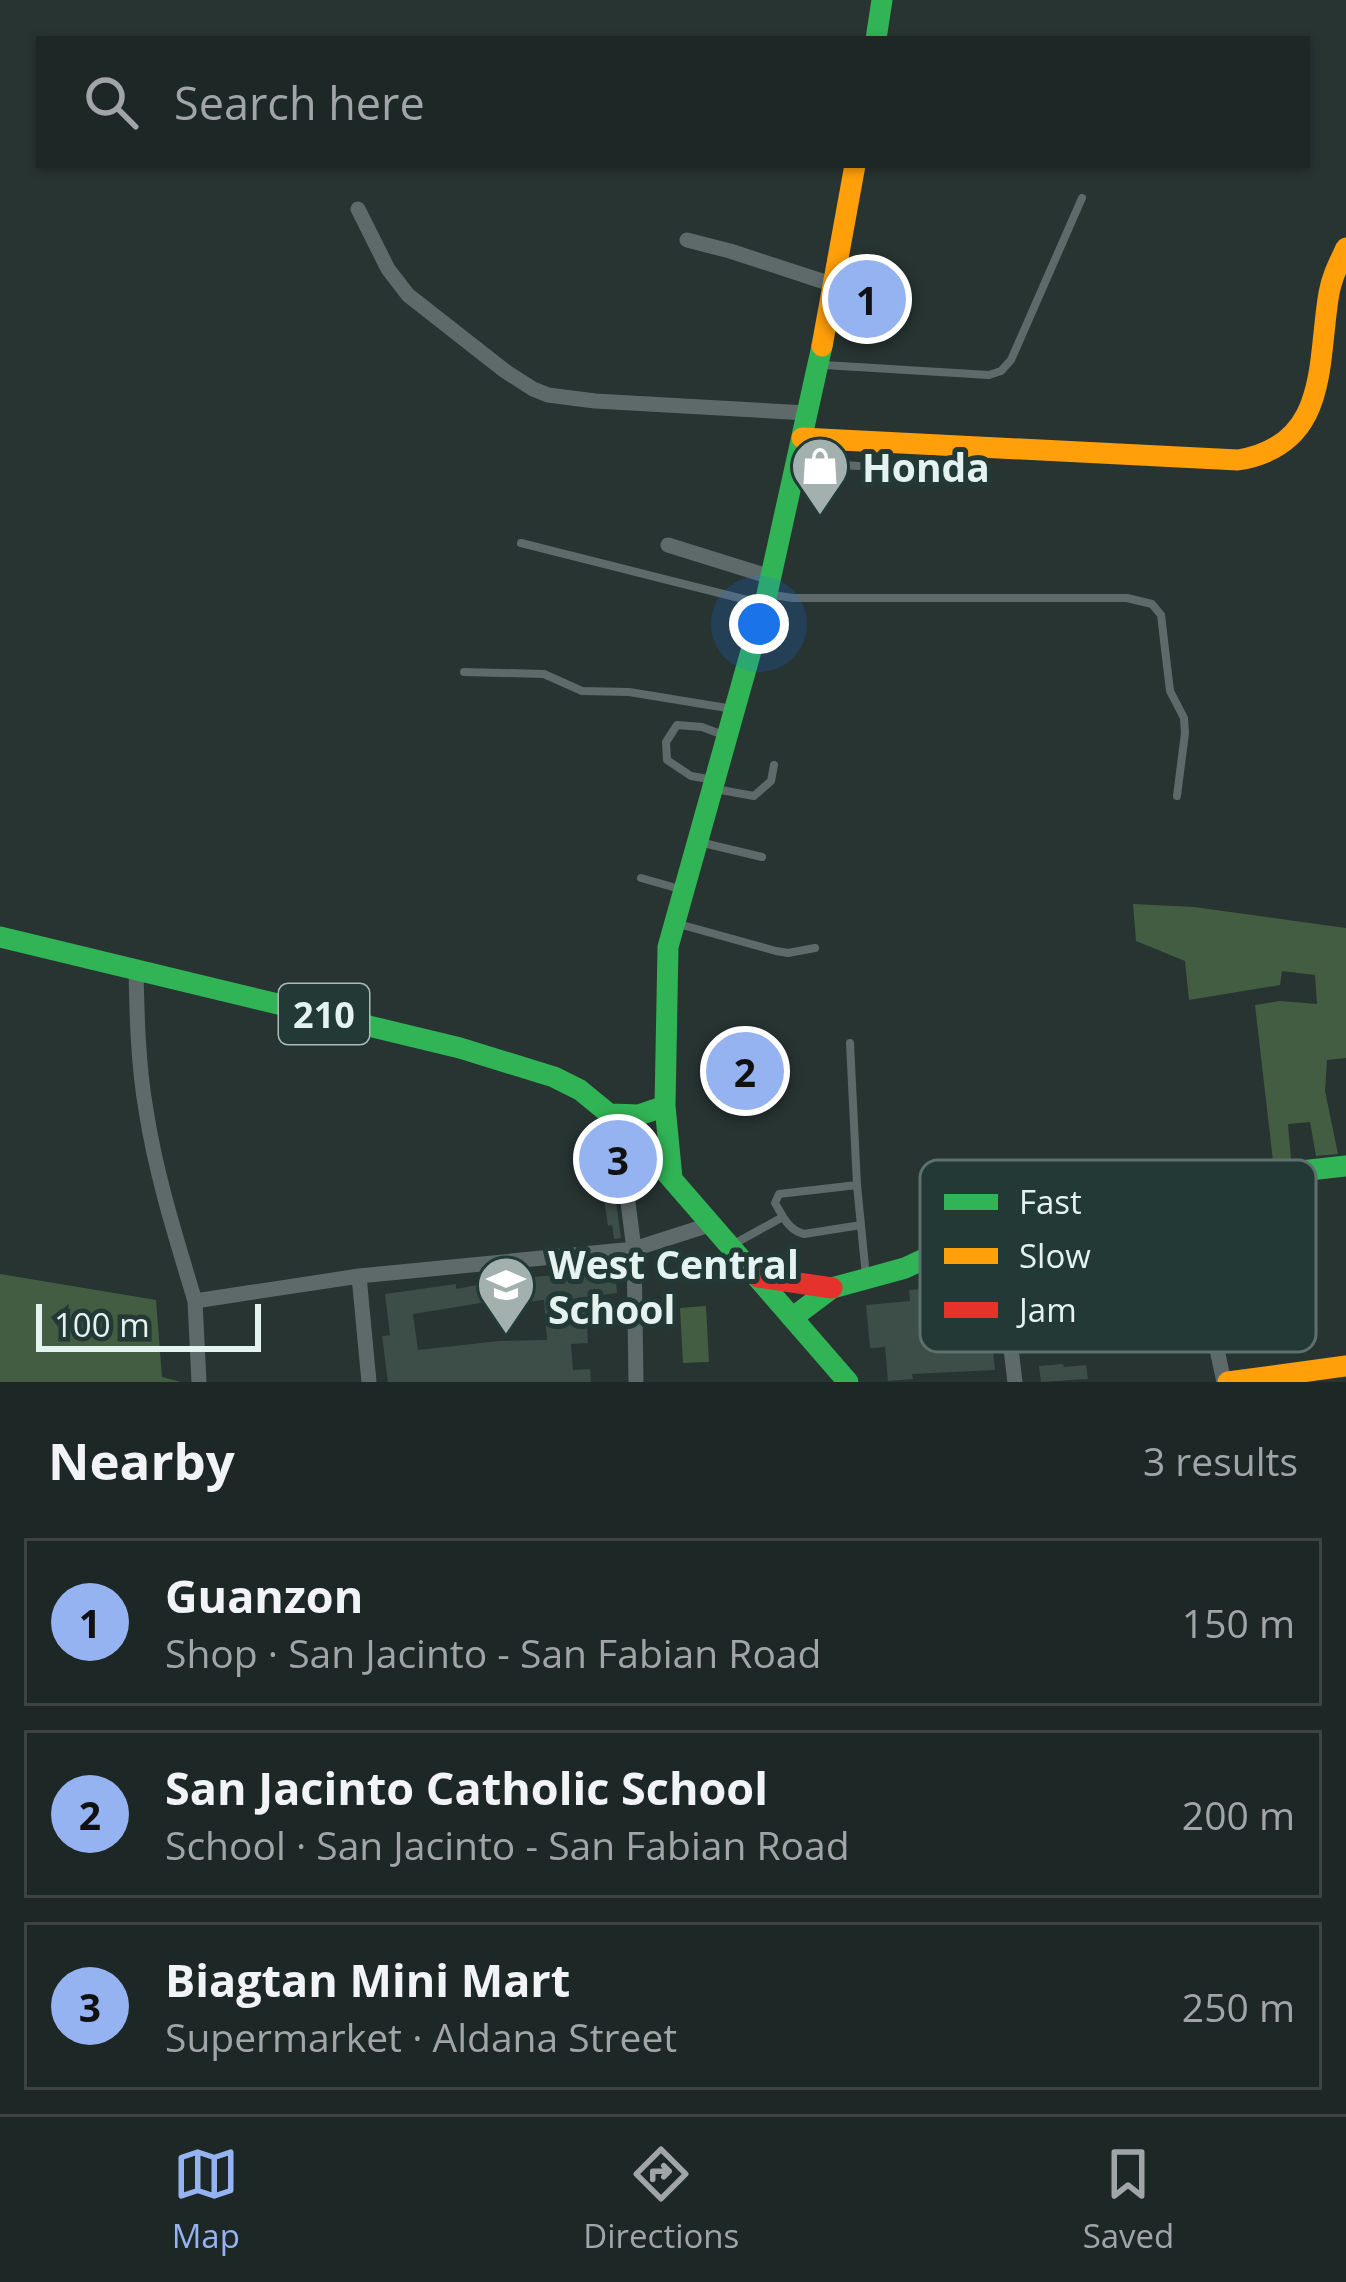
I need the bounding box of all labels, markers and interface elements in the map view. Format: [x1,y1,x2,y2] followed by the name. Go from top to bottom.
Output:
[36,36,1310,168] search box
[78,69,144,135] icon: search
[174,72,425,133] text: Search here
[828,254,906,344] pin: 1
[789,435,851,517] shop icon: Honda
[862,440,990,493] place label: Honda
[729,594,789,654] your location
[279,984,369,1044] road number: 210
[706,1026,784,1116] pin: 2
[579,1114,657,1204] pin: 3
[920,1160,1316,1352] legend
[1019,1179,1082,1224] text: Fast
[1019,1233,1091,1278] text: Slow
[548,1237,799,1335] place label: West Central School
[475,1254,537,1336] school or university icon: West Central School
[1016,1287,1077,1332] text: Jam
[36,1298,261,1351] scale bar
[54,1302,150,1347] text: 100 m
[48,1425,235,1495] text: Nearby
[1143,1434,1298,1487] text: 3 results
[165,1565,363,1626] text: Guanzon
[79,1596,101,1649] text: 1
[1182,1596,1295,1649] text: 150 m
[165,1626,821,1679] text: Shop · San Jacinto - San Fabian Road
[165,1757,768,1818] text: San Jacinto Catholic School
[79,1788,101,1841] text: 2
[1182,1788,1295,1841] text: 200 m
[165,1818,850,1871] text: School · San Jacinto - San Fabian Road
[165,1949,570,2010] text: Biagtan Mini Mart
[79,1980,101,2033] text: 3
[1182,1980,1295,2033] text: 250 m
[165,2010,677,2063] text: Supermarket · Aldana Street
[172,2141,240,2258] tab: Map
[583,2141,739,2258] tab: Directions
[1083,2141,1174,2258] tab: Saved

